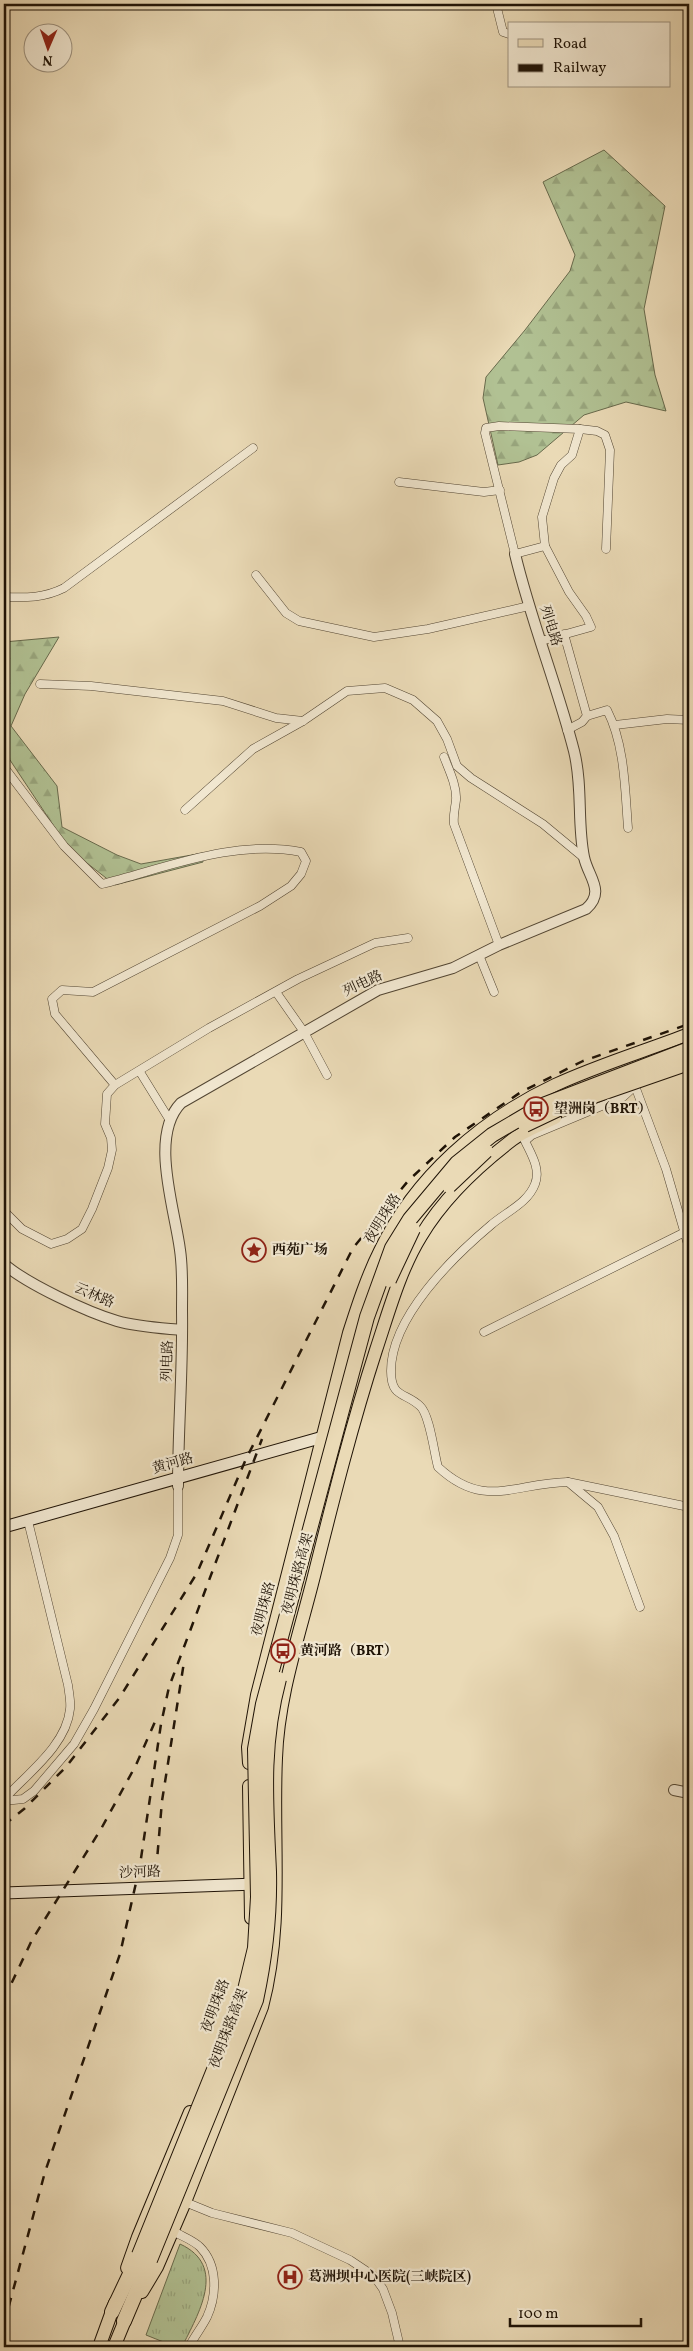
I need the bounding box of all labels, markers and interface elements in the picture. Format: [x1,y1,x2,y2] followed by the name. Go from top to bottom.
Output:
[22,22,72,72] north arrow
[508,22,670,88] legend
[553,34,587,55] text: Road
[42,50,53,69] text: N
[553,58,606,79] text: Railway
[534,603,566,649] street label: 列电路
[340,967,386,1001] street label: 列电路
[523,1096,549,1122] bus stop icon: 望洲岗（BRT）
[554,1100,652,1119] place label: 望洲岗（BRT）
[360,1190,406,1248] street label: 夜明珠路
[241,1237,267,1263] place icon: 西苑广场
[272,1241,328,1260] place label: 西苑广场
[71,1279,117,1313] street label: 云林路
[158,1340,178,1382] street label: 列电路
[150,1449,196,1479] street label: 黄河路
[278,1531,318,1617] street label: 夜明珠路高架
[248,1579,280,1639] street label: 夜明珠路
[270,1638,296,1664] bus stop icon: 黄河路（BRT）
[300,1642,398,1661] place label: 黄河路（BRT）
[119,1863,161,1883] street label: 沙河路
[197,1976,235,2036] street label: 夜明珠路
[205,1986,253,2072] street label: 夜明珠路高架
[277,2264,303,2290] hospital icon: 葛洲坝中心医院(三峡院区)
[308,2268,472,2287] place label: 葛洲坝中心医院(三峡院区)
[510,2296,642,2328] scale bar
[518,2304,558,2325] text: 100 m

